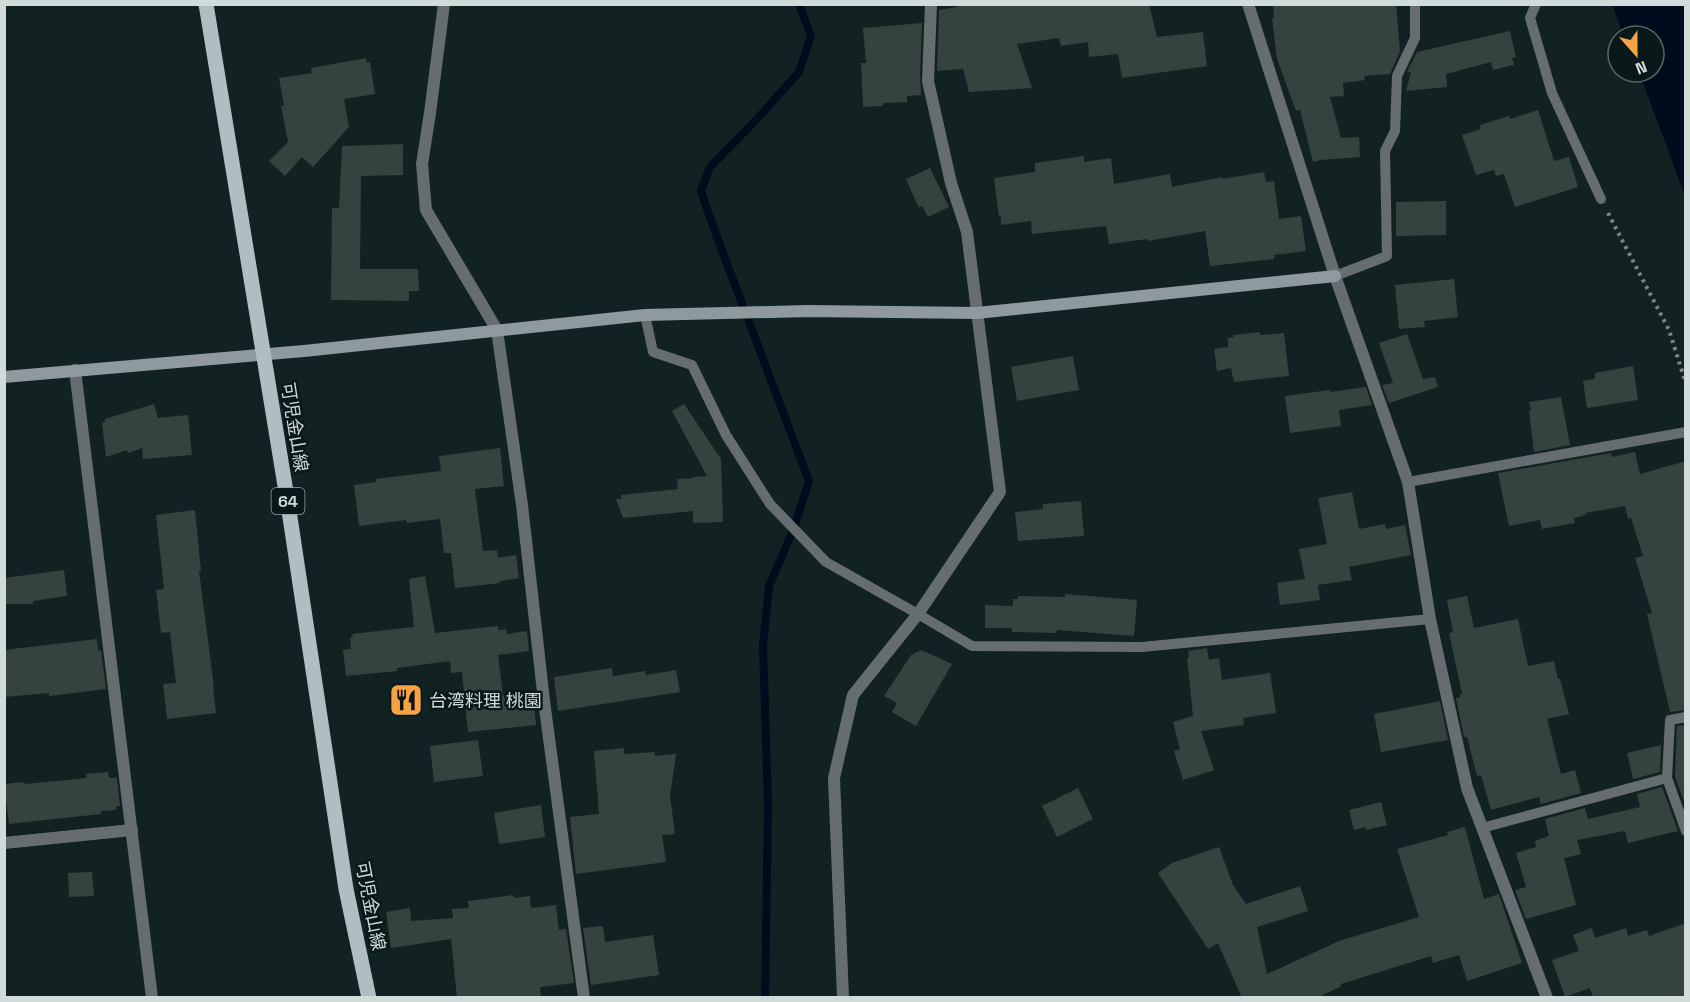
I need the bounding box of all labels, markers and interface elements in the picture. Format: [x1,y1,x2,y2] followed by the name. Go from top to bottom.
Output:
[1606,24,1666,84] north arrow
[1632,56,1650,79] text: N
[277,381,313,473] street label: 可児金山線
[272,488,304,514] road number: 64
[388,682,424,718] restaurant icon: 台湾料理 桃園
[429,689,542,712] place label: 台湾料理 桃園
[351,860,391,952] street label: 可児金山線

